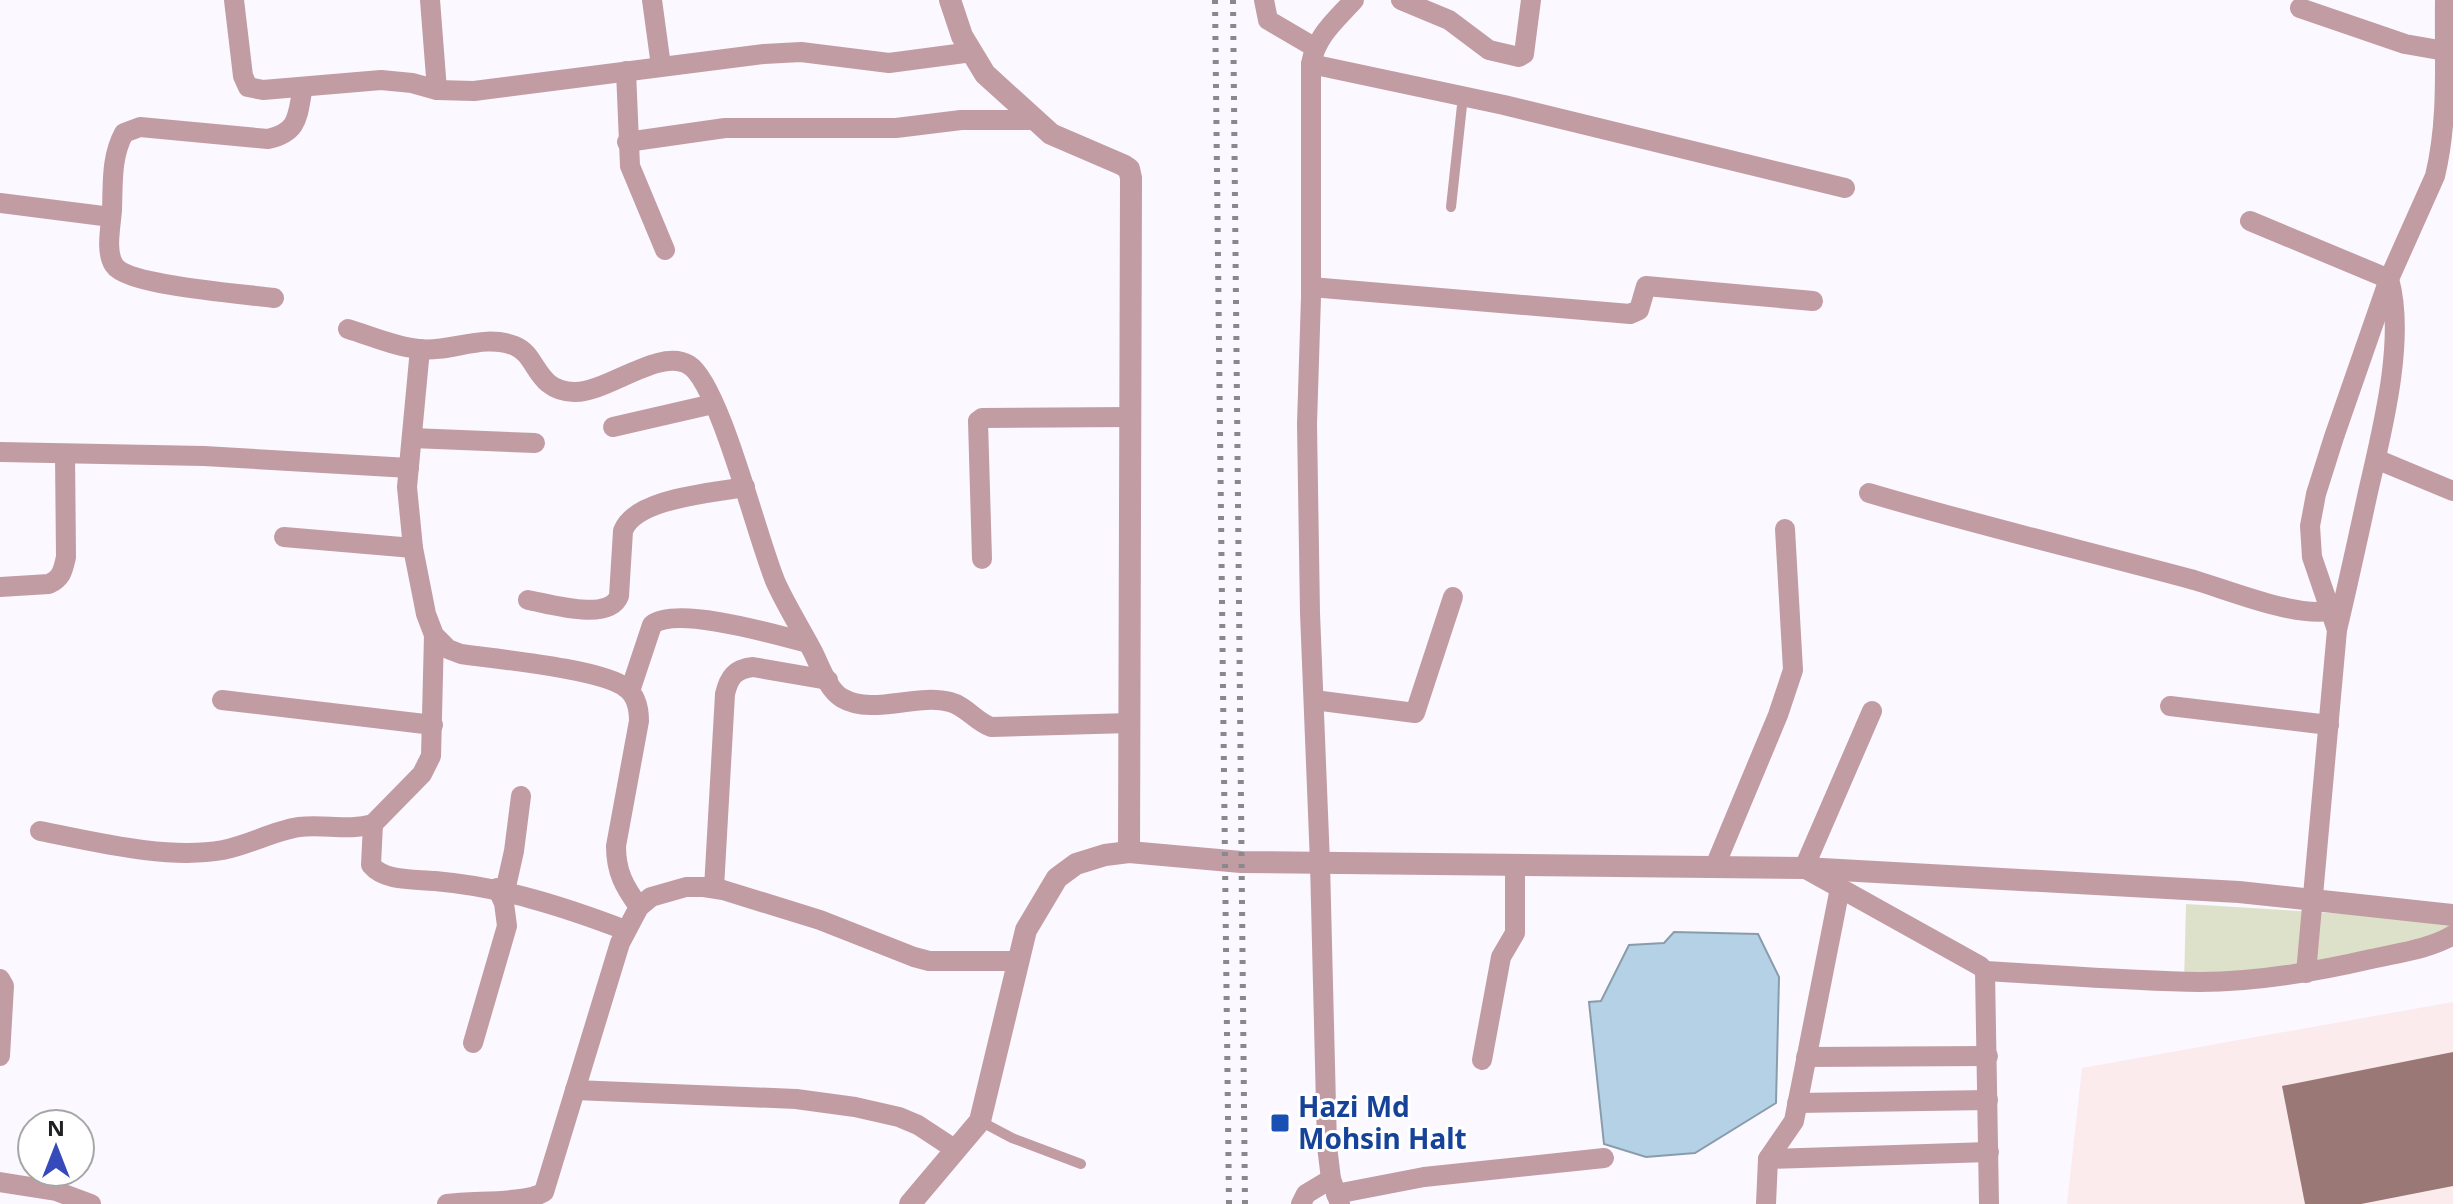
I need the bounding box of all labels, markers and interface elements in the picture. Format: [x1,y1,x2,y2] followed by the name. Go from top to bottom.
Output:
[1298,1087,1467,1157] place label: Hazi Md Mohsin Halt
[16,1108,96,1188] north arrow
[47,1112,65,1142] text: N
[1269,1112,1291,1134] marker: Hazi Md Mohsin Halt

